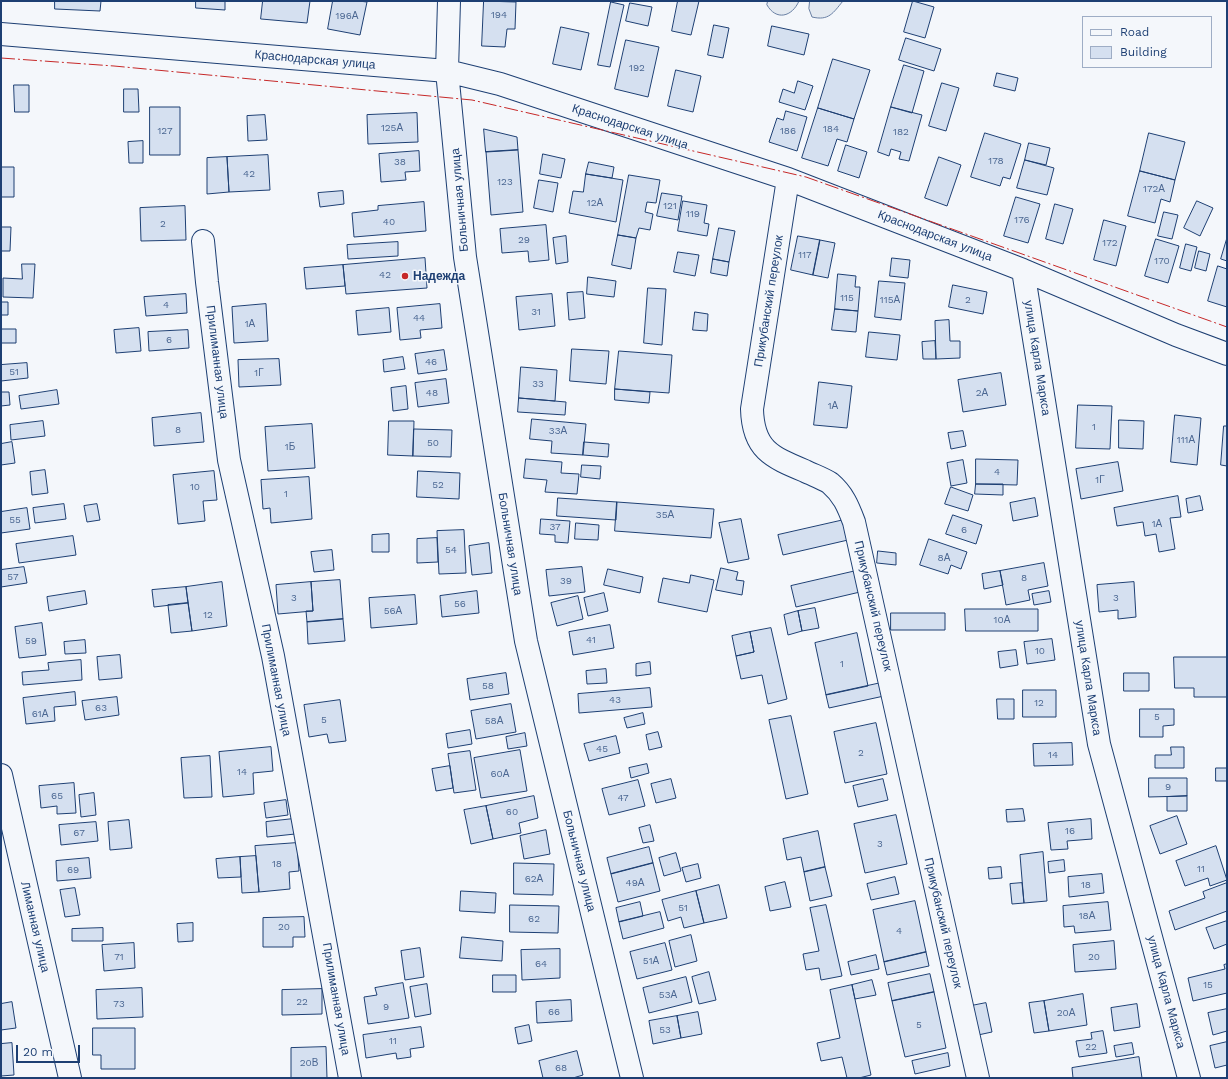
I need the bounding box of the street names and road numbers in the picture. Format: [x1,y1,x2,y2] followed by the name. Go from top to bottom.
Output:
[254,48,376,72] street label: Краснодарская улица
[570,101,690,153] street label: Краснодарская улица
[448,148,472,252] street label: Больничная улица
[876,208,994,264] street label: Краснодарская улица
[751,234,787,368] street label: Прикубанский переулок
[1021,299,1053,417] street label: улица Карла Маркса
[203,304,231,420] street label: Прилиманная улица
[495,492,525,596] street label: Больничная улица
[851,539,895,673] street label: Прикубанский переулок
[1072,619,1104,737] street label: улица Карла Маркса
[258,623,294,737] street label: Прилиманная улица
[559,809,599,913] street label: Больничная улица
[921,856,965,990] street label: Прикубанский переулок
[18,880,52,974] street label: Лиманная улица
[1144,934,1188,1050] street label: улица Карла Маркса
[319,942,353,1056] street label: Прилиманная улица

